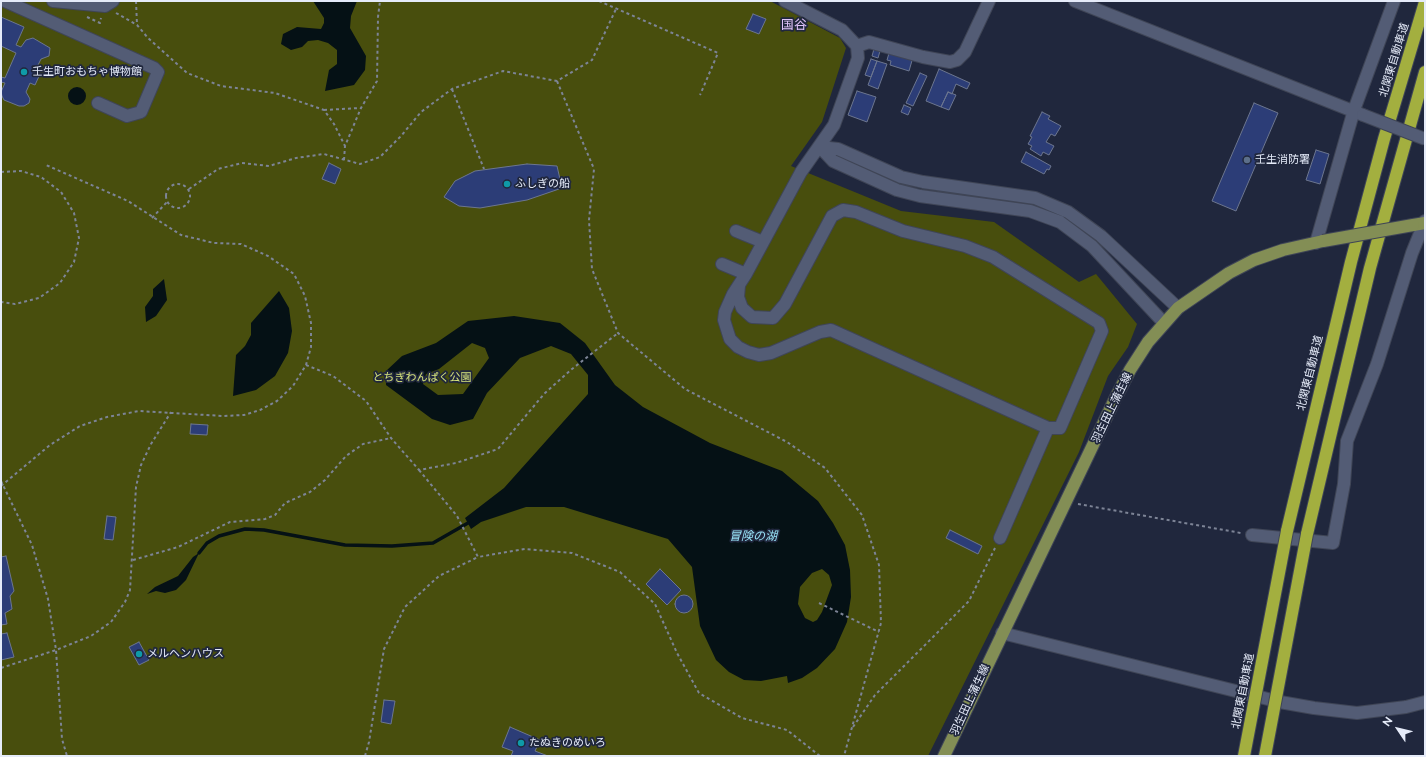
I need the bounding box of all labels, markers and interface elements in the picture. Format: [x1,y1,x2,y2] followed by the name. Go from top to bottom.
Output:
[781,17,807,33] district label: 国谷
[1376,21,1412,99] street label: 北関東自動車道
[32,65,142,79] place label: 壬生町おもちゃ博物館
[19,67,29,77] marker: 壬生町おもちゃ博物館
[1255,153,1310,167] place label: 壬生消防署
[1242,155,1252,165] marker: 壬生消防署
[515,177,570,191] place label: ふしぎの船
[502,179,512,189] marker: ふしぎの船
[1294,334,1326,412] street label: 北関東自動車道
[373,371,471,385] park label: とちぎわんぱく公園
[1089,371,1135,445] street label: 羽生田上蒲生線
[729,529,777,543] water label: 冒険の湖
[147,647,224,661] place label: メルヘンハウス
[134,649,144,659] marker: メルヘンハウス
[1229,652,1257,730] street label: 北関東自動車道
[948,662,992,738] street label: 羽生田上蒲生線
[1378,709,1418,749] north arrow
[1380,715,1395,729] text: N
[529,736,606,750] place label: たぬきのめいろ
[516,738,526,748] marker: たぬきのめいろ

